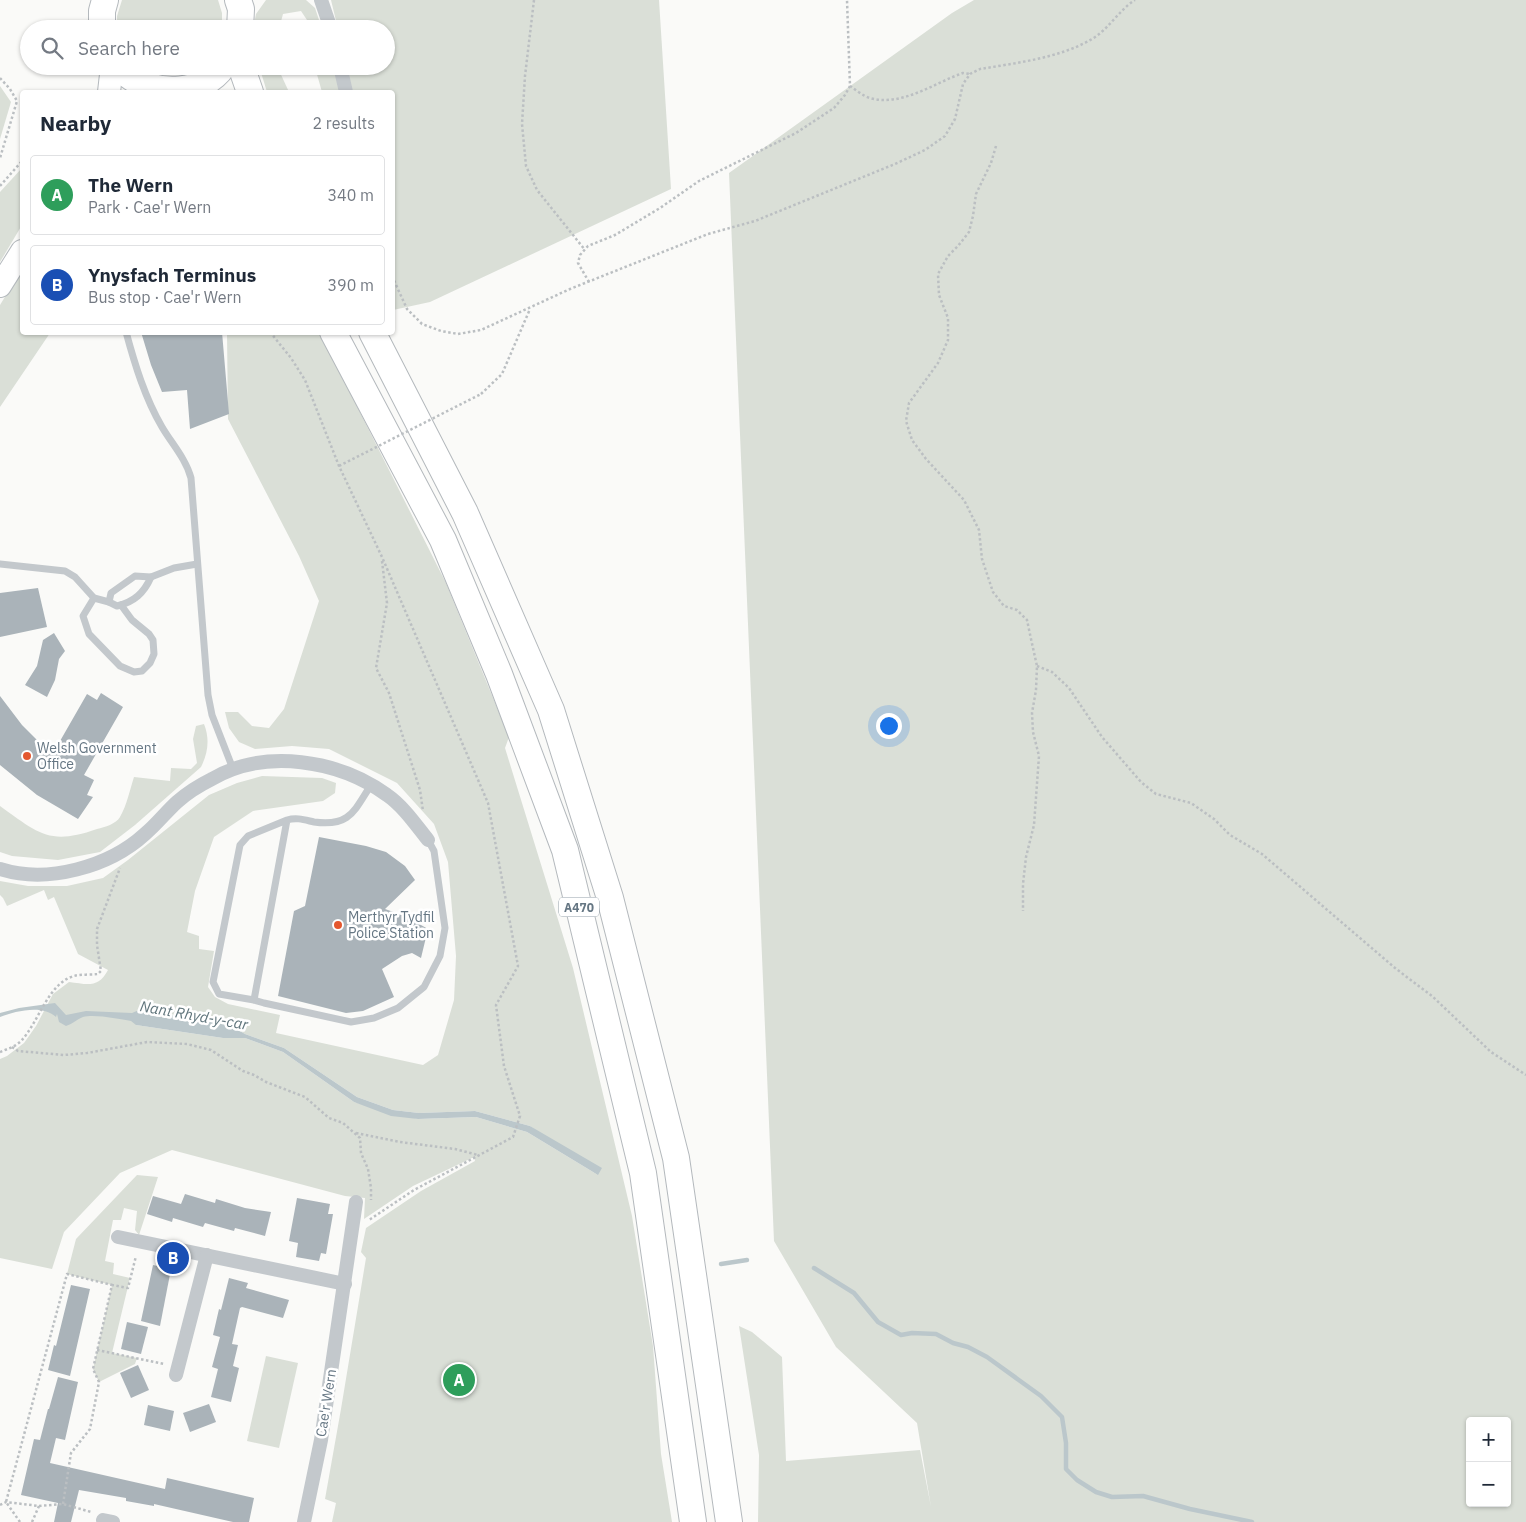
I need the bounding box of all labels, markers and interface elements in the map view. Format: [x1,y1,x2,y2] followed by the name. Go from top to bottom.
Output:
[20,20,395,75] search box
[38,34,66,62] icon: search
[78,36,180,60] text: Search here
[40,109,111,137] text: Nearby
[312,113,375,133] text: 2 results
[88,173,173,197] text: The Wern
[52,185,62,205] text: A
[327,185,374,205] text: 340 m
[88,197,211,217] text: Park · Cae'r Wern
[88,263,256,287] text: Ynysfach Terminus
[52,275,62,295] text: B
[327,275,374,295] text: 390 m
[88,287,242,307] text: Bus stop · Cae'r Wern
[876,713,902,739] your location
[37,739,157,773] place label: Welsh Government Office
[21,750,33,762] marker: Welsh Government Office
[559,898,599,916] road number: A470
[348,908,435,942] place label: Merthyr Tydfil Police Station
[332,919,344,931] marker: Merthyr Tydfil Police Station
[138,996,250,1034] water label: Nant Rhyd-y-car
[157,1239,189,1277] pin: B
[443,1361,475,1399] pin: A
[312,1368,340,1438] street label: Cae'r Wern
[1466,1417,1511,1507] map controls
[1466,1417,1511,1462] button: +
[1466,1462,1511,1507] button: −

